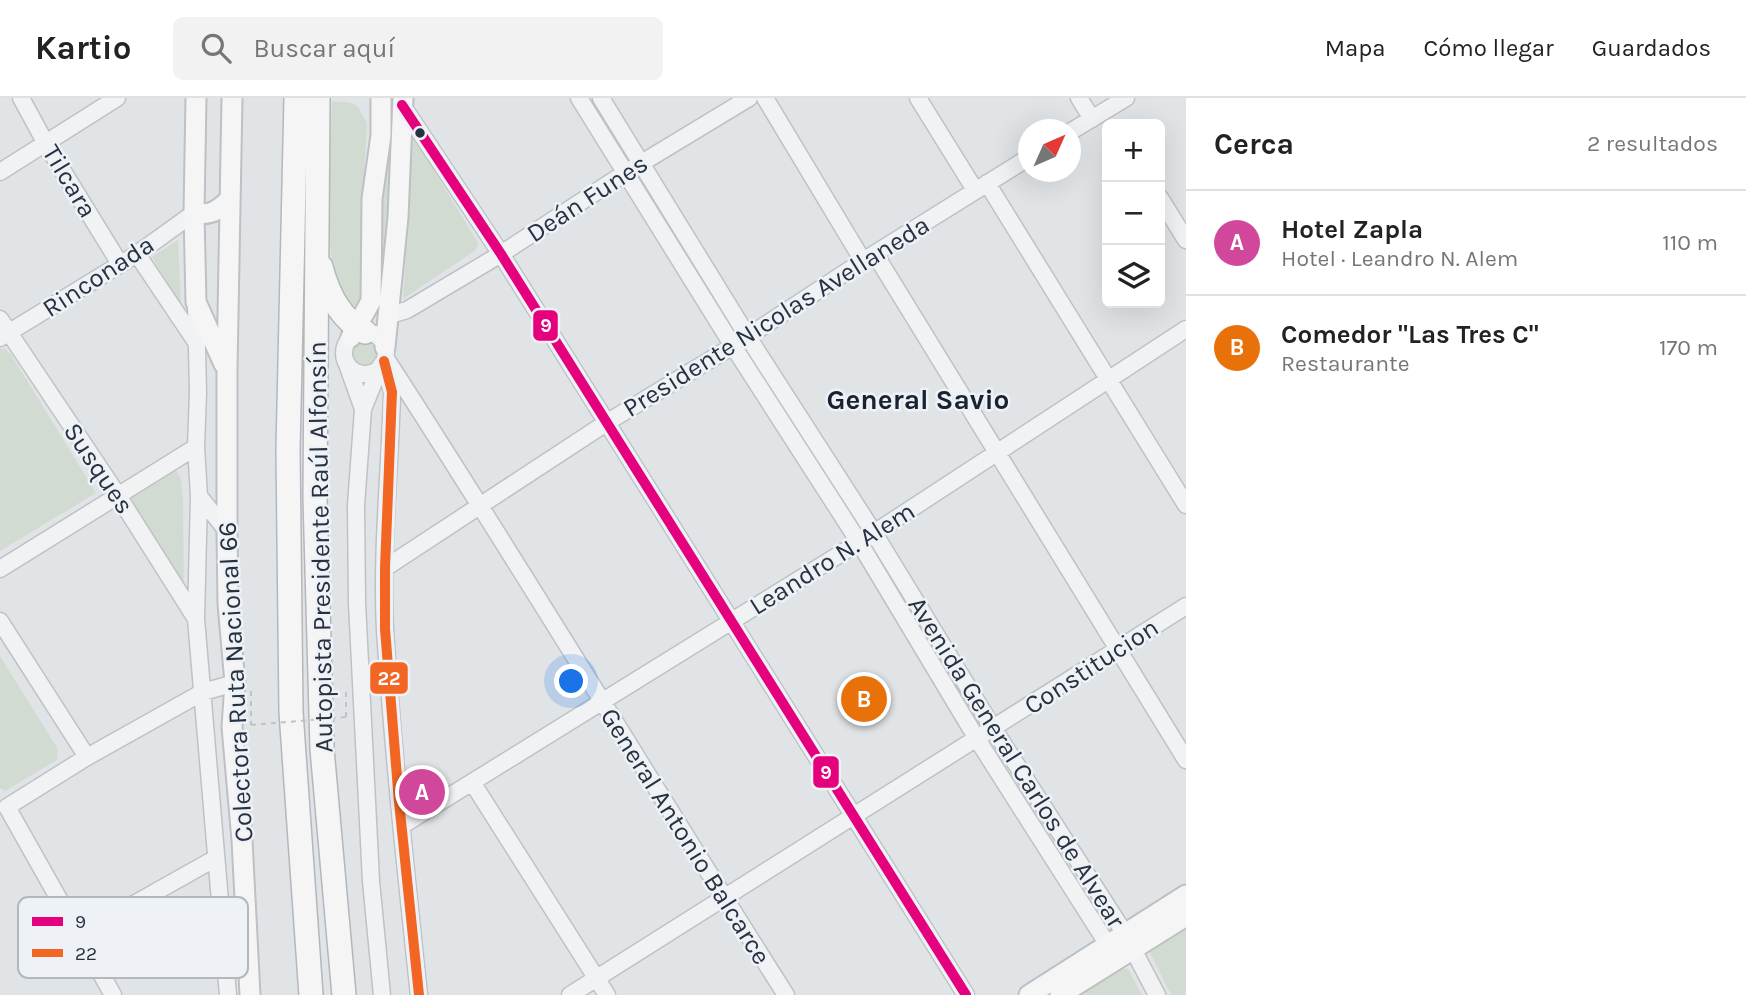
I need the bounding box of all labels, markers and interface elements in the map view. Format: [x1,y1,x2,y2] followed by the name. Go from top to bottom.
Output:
[173,17,663,80] search box
[35,29,131,67] text: Kartio
[197,29,235,67] icon: search
[253,33,395,64] text: Buscar aquí
[1325,34,1385,62] text: Mapa
[1423,34,1554,62] text: Cómo llegar
[1592,34,1711,62] text: Guardados
[1018,119,1081,182] north arrow
[1102,119,1165,308] map controls
[1102,119,1165,182] button: +
[413,126,427,140] unlabelled marker
[1214,126,1294,162] text: Cerca
[1587,130,1718,157] text: 2 resultados
[36,139,103,223] street label: Tilcara
[521,148,654,249] street label: Deán Funes
[1102,182,1165,245] button: −
[617,209,935,424] street label: Presidente Nicolas Avellaneda
[1281,214,1423,245] text: Hotel Zapla
[37,229,160,324] street label: Rinconada
[1230,229,1244,256] text: A
[1662,229,1718,256] text: 110 m
[1102,245,1165,308] button: layers
[1281,245,1518,272] text: Hotel · Leandro N. Alem
[532,309,559,342] line badge: 9
[540,315,552,337] text: 9
[1281,319,1539,350] text: Comedor "Las Tres C"
[1230,334,1244,361] text: B
[1659,334,1718,361] text: 170 m
[301,341,340,753] street label: Autopista Presidente Raúl Alfonsín
[1281,350,1410,377] text: Restaurante
[827,383,1009,416] district label: General Savio
[57,417,140,520] street label: Susques
[744,495,921,622] street label: Leandro N. Alem
[212,521,259,843] street label: Colectora Ruta Nacional 66
[902,591,1132,934] street label: Avenida General Carlos de Alvear
[1018,612,1164,721] street label: Constitucion
[369,661,409,695] line badge: 22
[554,664,588,698] your location
[378,668,401,690] text: 22
[841,673,887,725] pin: B
[594,702,777,970] street label: General Antonio Balcarce
[812,755,840,789] line badge: 9
[820,762,832,784] text: 9
[399,766,445,818] pin: A
[18,897,248,978] legend
[75,911,86,933] text: 9
[75,943,97,965] text: 22

